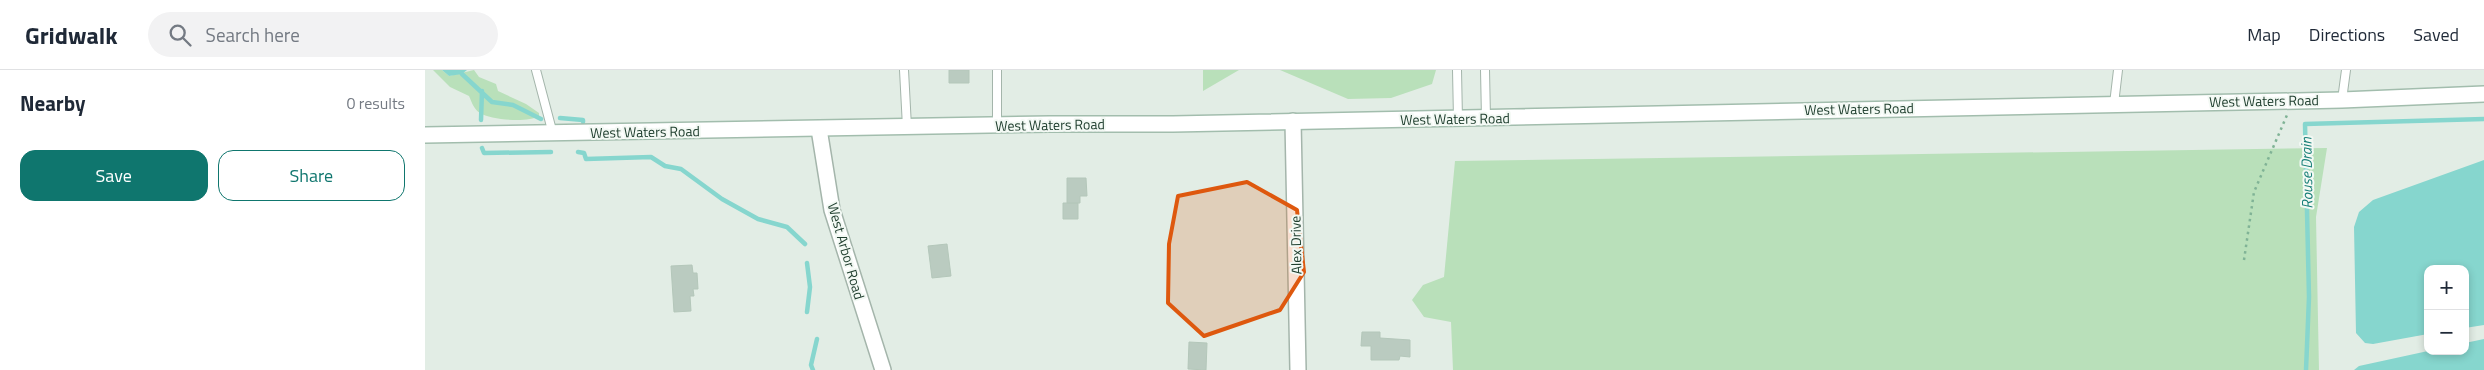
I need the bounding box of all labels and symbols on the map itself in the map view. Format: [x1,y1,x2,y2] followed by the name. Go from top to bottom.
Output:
[2209,89,2319,112] street label: West Waters Road
[1804,97,1914,120] street label: West Waters Road
[1400,107,1510,130] street label: West Waters Road
[995,113,1105,136] street label: West Waters Road
[590,120,700,143] street label: West Waters Road
[2294,136,2319,209] water label: Rouse Drain
[823,200,870,302] street label: West Arbor Road
[1284,216,1307,275] street label: Alex Drive

